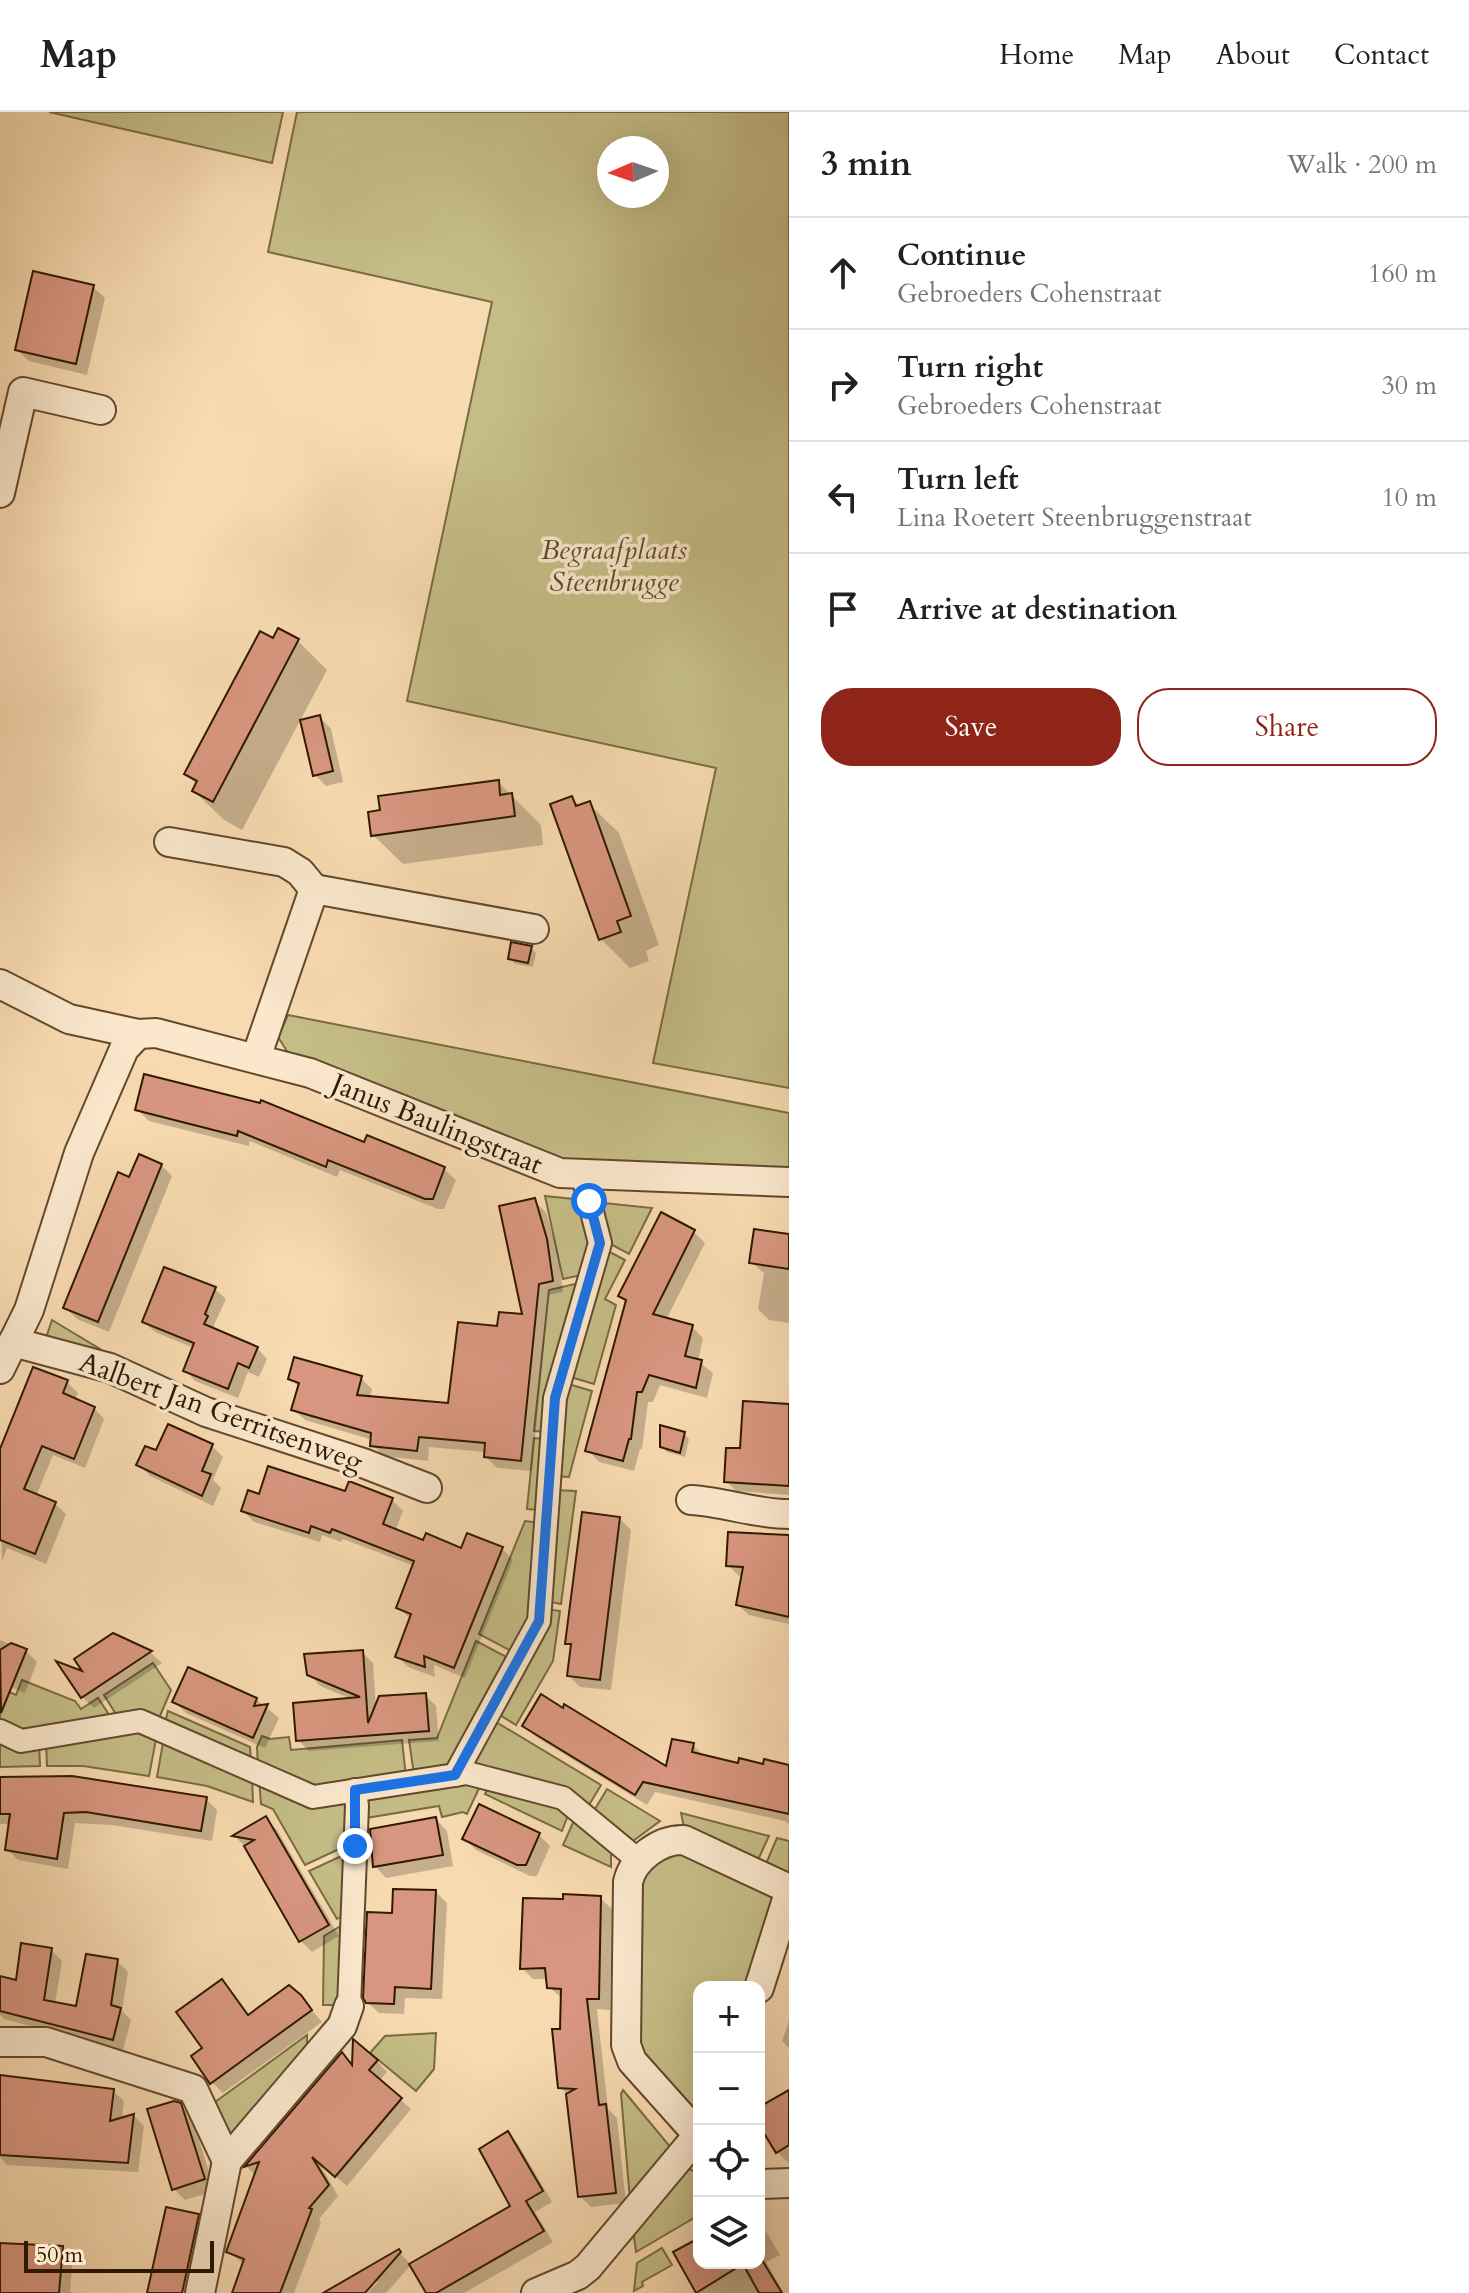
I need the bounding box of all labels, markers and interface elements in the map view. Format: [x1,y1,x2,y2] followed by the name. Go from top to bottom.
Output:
[40,29,117,81] text: Map
[999,36,1074,74] text: Home
[1118,36,1172,74] text: Map
[1216,36,1290,74] text: About
[1334,36,1429,74] text: Contact
[597,136,669,208] north arrow
[821,141,912,187] text: 3 min
[1287,147,1437,182] text: Walk · 200 m
[897,235,1026,276] text: Continue
[821,251,865,295] icon: ahead
[1368,256,1437,291] text: 160 m
[897,276,1161,311] text: Gebroeders Cohenstraat
[897,347,1043,388] text: Turn right
[821,363,865,407] icon: right
[1381,368,1437,403] text: 30 m
[897,388,1161,423] text: Gebroeders Cohenstraat
[897,459,1019,500] text: Turn left
[821,475,865,519] icon: left
[1381,480,1437,515] text: 10 m
[897,500,1252,535] text: Lina Roetert Steenbruggenstraat
[541,531,687,601] park label: Begraafplaats Steenbrugge
[821,587,865,631] icon: arrive
[897,589,1177,630] text: Arrive at destination
[821,688,1121,766] button: Save
[1137,688,1437,766] button: Share
[322,1063,548,1184] street label: Janus Baulingstraat
[571,1183,607,1219] route start
[74,1343,368,1481] street label: Aalbert Jan Gerritsenweg
[337,1828,373,1864] route end
[693,1981,765,2269] map controls
[693,1981,765,2053] button: +
[693,2053,765,2125] button: −
[693,2125,765,2197] button: locate
[693,2197,765,2269] button: layers
[24,2237,214,2273] scale bar
[36,2240,83,2270] text: 50 m

